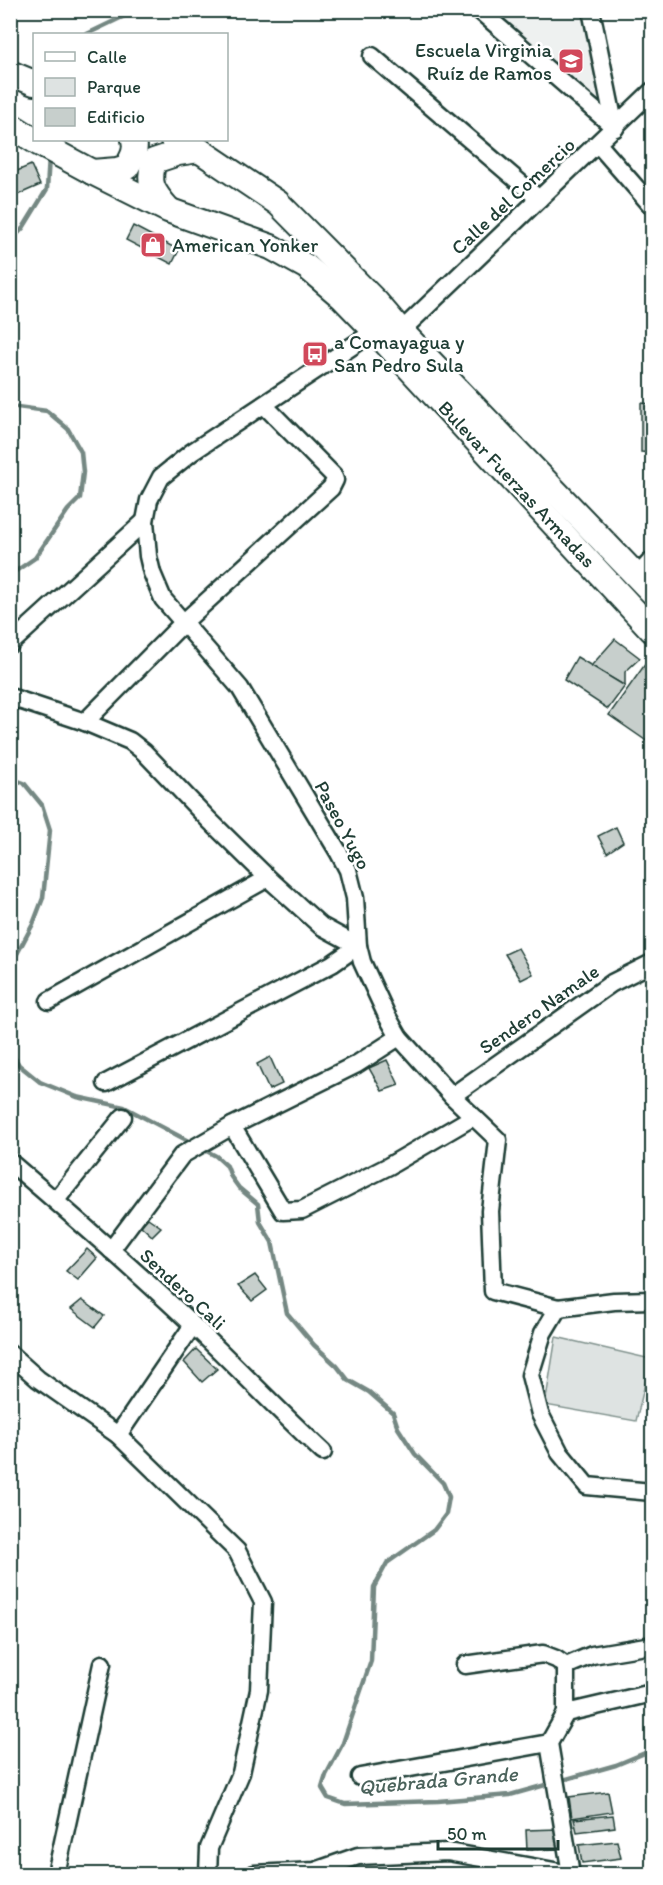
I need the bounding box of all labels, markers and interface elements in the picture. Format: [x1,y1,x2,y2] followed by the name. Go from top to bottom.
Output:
[33,33,228,141] legend
[415,38,553,85] place label: Escuela Virginia Ruíz de Ramos
[87,46,127,68] text: Calle
[556,46,586,76] school or university icon: Escuela Virginia Ruíz de Ramos
[87,76,141,98] text: Parque
[87,106,145,128] text: Edificio
[446,132,580,260] street label: Calle del Comercio
[138,230,168,260] shop icon: American Yonker
[172,233,318,257] place label: American Yonker
[334,330,465,377] place label: a Comayagua y San Pedro Sula
[300,339,330,369] bus stop icon: a Comayagua y San Pedro Sula
[433,395,601,573] street label: Bulevar Fuerzas Armadas
[310,777,376,873] street label: Paseo Yugo
[474,959,604,1059] street label: Sendero Namale
[135,1243,231,1335] street label: Sendero Cali
[357,1761,519,1799] water label: Quebrada Grande
[438,1813,558,1851] scale bar
[447,1823,487,1845] text: 50 m

